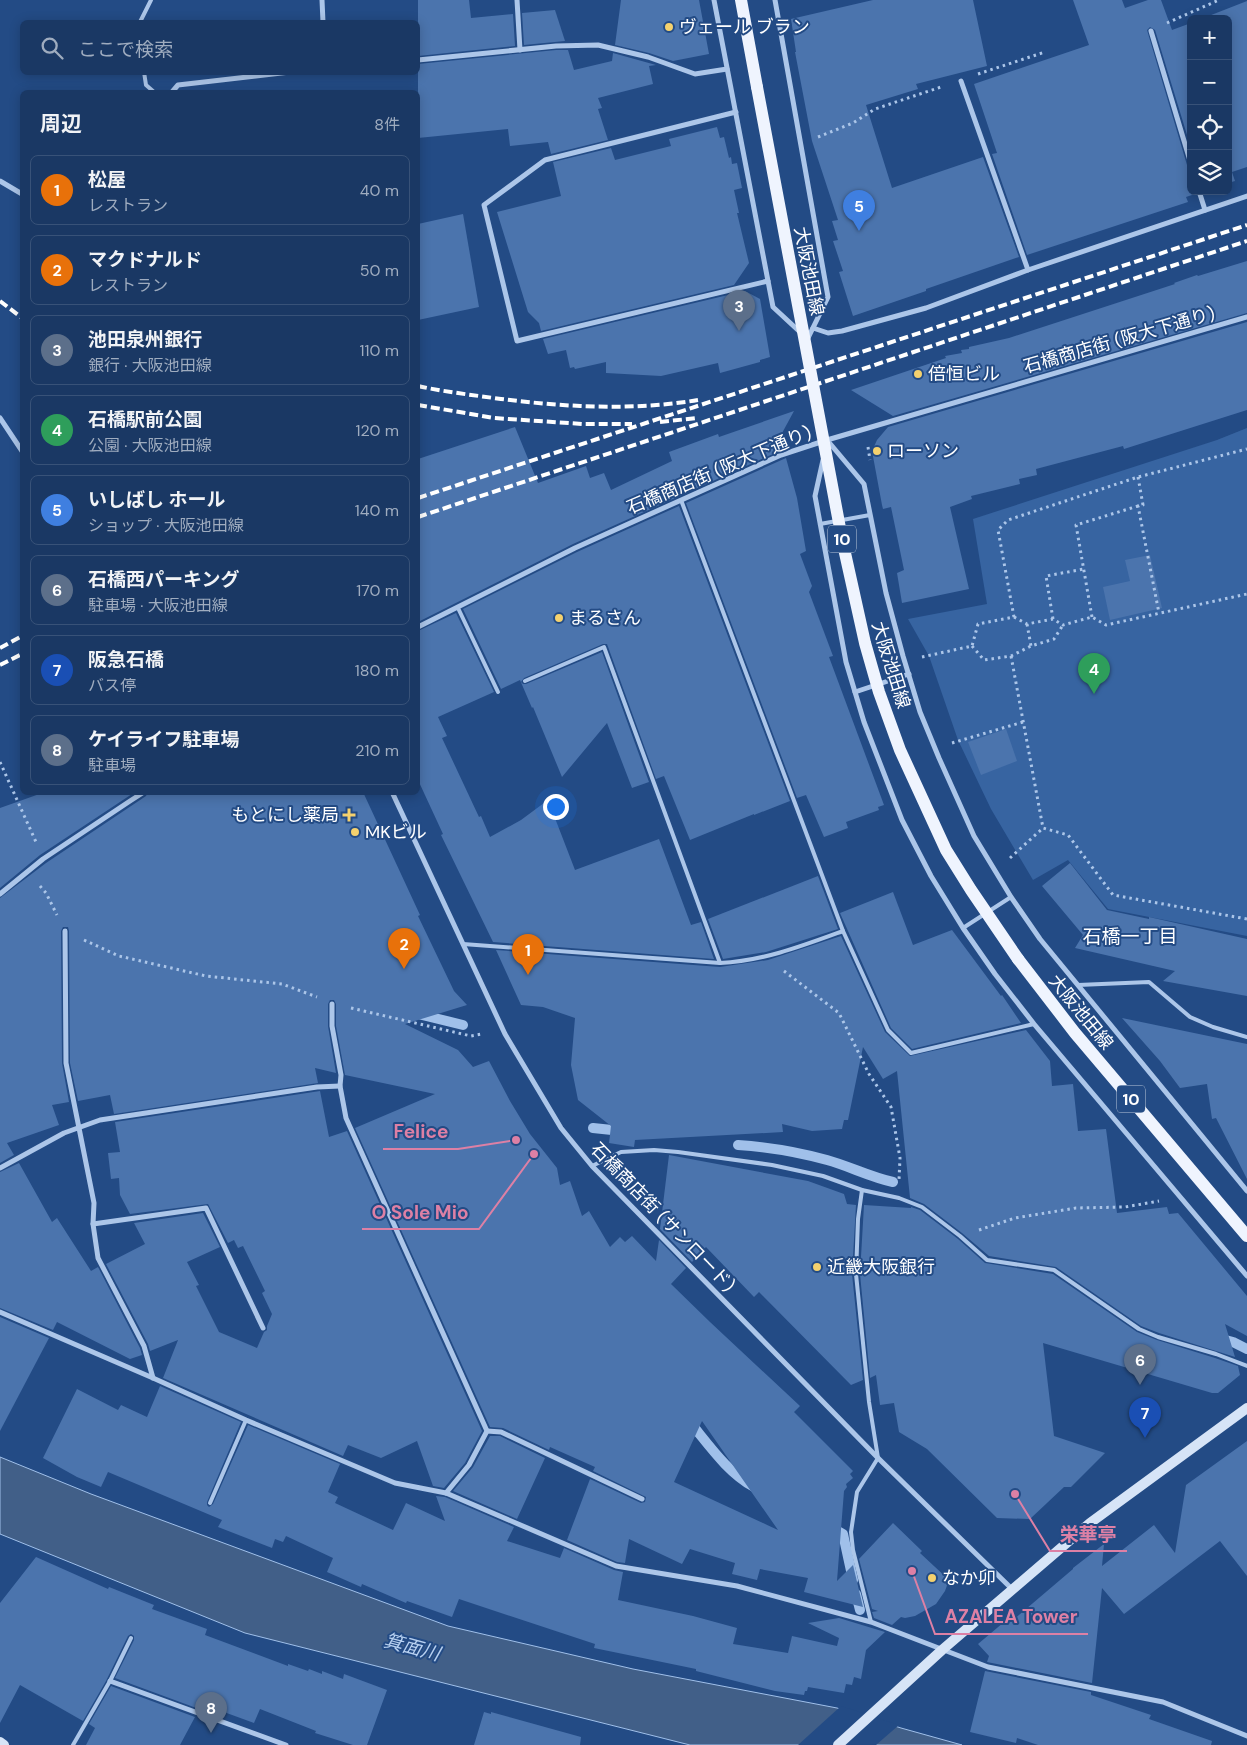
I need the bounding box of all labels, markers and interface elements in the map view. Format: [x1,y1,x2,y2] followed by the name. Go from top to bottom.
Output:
[679,15,810,39] place label: ヴェール ブラン
[1187,15,1232,195] map controls
[1187,15,1232,60] button: +
[20,20,420,75] search box
[663,21,675,33] marker: ヴェール ブラン
[38,34,66,62] icon: search
[78,37,173,62] text: ここで検索
[1187,60,1232,105] button: −
[1187,105,1232,150] button: locate
[40,110,82,138] text: 周辺
[374,114,400,135] text: 8件
[1187,150,1232,195] button: layers
[88,167,126,192] text: 松屋
[54,180,60,201] text: 1
[360,180,399,201] text: 40 m
[843,190,875,231] pin: 5
[88,195,168,216] text: レストラン
[789,225,829,317] street label: 大阪池田線
[88,247,202,272] text: マクドナルド
[52,260,62,281] text: 2
[360,260,399,281] text: 50 m
[88,275,168,296] text: レストラン
[723,290,755,331] pin: 3
[1020,301,1218,379] street label: 石橋商店街 (阪大下通り)
[88,327,202,352] text: 池田泉州銀行
[52,340,62,361] text: 3
[360,340,399,361] text: 110 m
[88,355,212,376] text: 銀行 · 大阪池田線
[928,362,1000,386] place label: 倍恒ビル
[912,368,924,380] marker: 倍恒ビル
[88,407,202,432] text: 石橋駅前公園
[52,420,62,441] text: 4
[355,420,399,441] text: 120 m
[623,420,815,520] street label: 石橋商店街 (阪大下通り)
[88,435,212,456] text: 公園 · 大阪池田線
[887,439,959,463] place label: ローソン
[871,445,883,457] marker: ローソン
[88,487,225,512] text: いしばし ホール
[52,500,62,521] text: 5
[355,500,399,521] text: 140 m
[88,515,244,536] text: ショップ · 大阪池田線
[828,526,856,552] road number: 10
[88,567,239,592] text: 石橋西パーキング
[52,580,62,601] text: 6
[356,580,399,601] text: 170 m
[88,595,228,616] text: 駐車場 · 大阪池田線
[569,606,641,630] place label: まるさん
[553,612,565,624] marker: まるさん
[866,618,916,712] street label: 大阪池田線
[88,647,164,672] text: 阪急石橋
[1078,653,1110,694] pin: 4
[53,660,61,681] text: 7
[355,660,399,681] text: 180 m
[88,675,136,696] text: バス停
[88,727,240,752] text: ケイライフ駐車場
[52,740,62,761] text: 8
[355,740,399,761] text: 210 m
[88,755,136,776] text: 駐車場
[543,794,569,820] your location
[231,803,339,827] place label: もとにし薬局
[343,809,355,821] marker: もとにし薬局
[365,820,427,844] place label: MKビル
[349,826,361,838] marker: MKビル
[1082,924,1178,949] district label: 石橋一丁目
[388,928,420,969] pin: 2
[512,934,544,975] pin: 1
[1043,969,1119,1055] street label: 大阪池田線
[1117,1086,1145,1112] road number: 10
[383,1115,458,1149] callout: Felice
[394,1119,448,1144] text: Felice
[586,1137,740,1297] street label: 石橋商店街 (サンロード)
[362,1195,479,1229] callout: O Sole Mio
[371,1200,469,1225] text: O Sole Mio
[827,1255,935,1279] place label: 近畿大阪銀行
[811,1261,823,1273] marker: 近畿大阪銀行
[1124,1344,1156,1385] pin: 6
[1129,1397,1161,1438] pin: 7
[1050,1517,1127,1551] callout: 栄華亭
[1059,1522,1117,1547] text: 栄華亭
[942,1566,996,1590] place label: なか卯
[926,1572,938,1584] marker: なか卯
[935,1600,1088,1634] callout: AZALEA Tower
[945,1604,1078,1629] text: AZALEA Tower
[381,1628,445,1667] water label: 箕面川
[195,1692,227,1733] pin: 8

